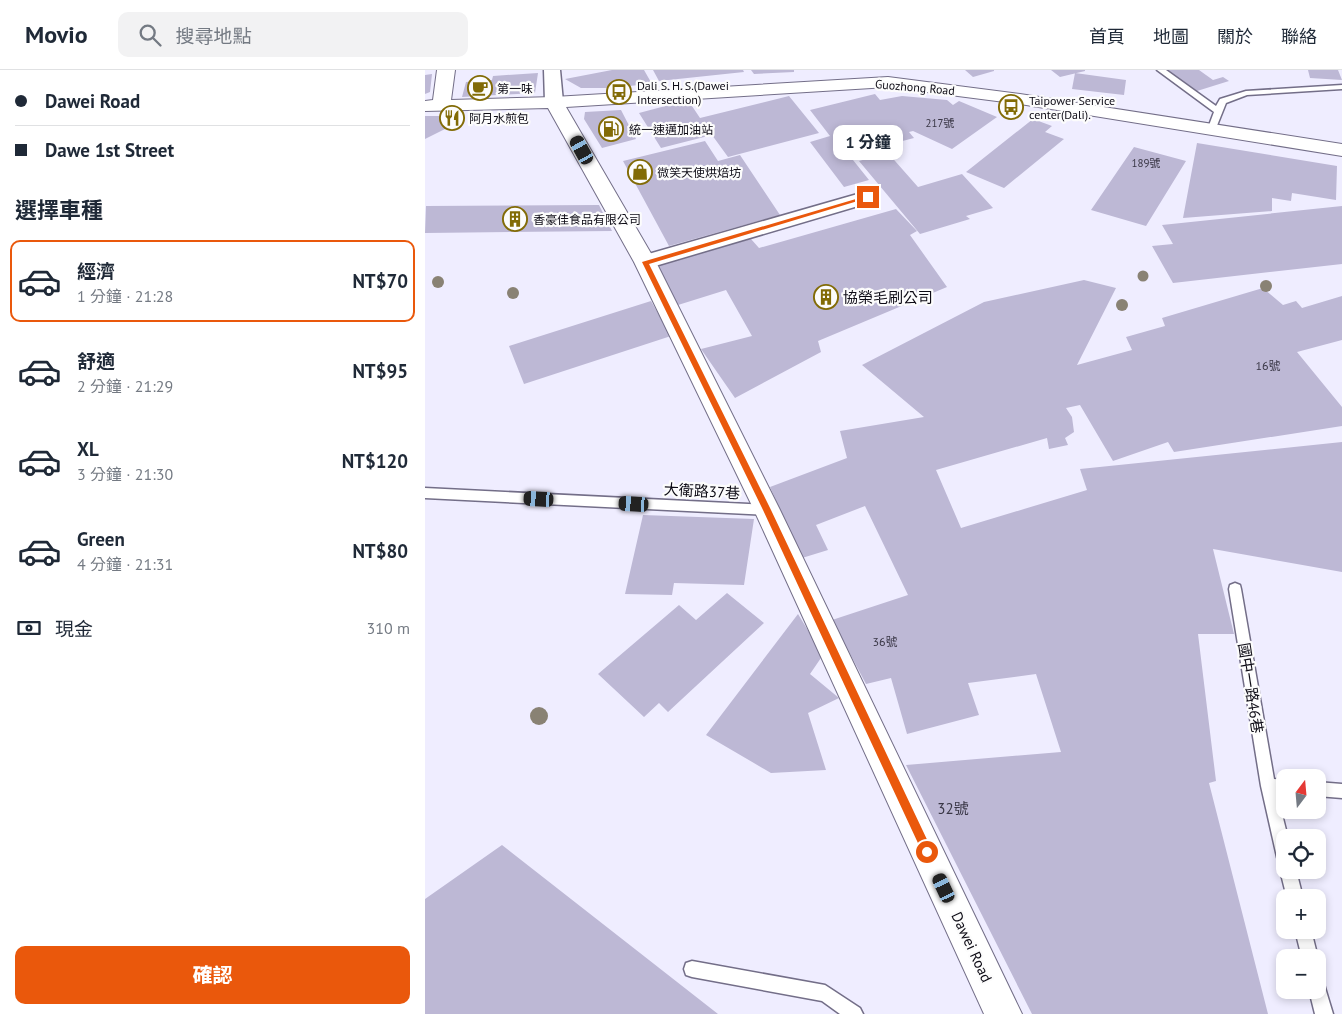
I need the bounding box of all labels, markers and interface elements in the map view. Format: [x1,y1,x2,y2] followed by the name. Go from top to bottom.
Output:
[118,12,468,57] search box
[25,19,88,50] text: Movio
[136,21,164,49] icon: search
[176,24,252,48] text: 搜尋地點
[1089,25,1125,48] text: 首頁
[1153,25,1189,48] text: 地圖
[1217,25,1253,48] text: 關於
[1281,25,1317,48] text: 聯絡
[467,75,493,101] cafe icon: 第一味
[874,76,956,98] street label: Guozhong Road
[637,78,729,107] place label: Dali S. H. S.(Dawei Intersection)
[606,79,632,105] bus stop icon: Dali S. H. S.(Dawei Intersection)
[497,81,533,96] place label: 第一味
[45,89,140,113] text: Dawei Road
[1029,93,1115,122] place label: Taipower Service center(Dali).
[998,94,1024,120] bus stop icon: Taipower Service center(Dali).
[439,105,465,131] restaurant icon: 阿月水煎包
[469,111,529,126] place label: 阿月水煎包
[598,116,624,142] fuel station icon: 統一速邁加油站
[926,116,955,130] house number: 217號
[629,122,713,137] place label: 統一速邁加油站
[833,124,903,160] callout: 1 分鐘
[845,132,891,152] text: 1 分鐘
[568,133,595,167] car
[45,138,174,162] text: Dawe 1st Street
[1132,156,1161,170] house number: 189號
[627,159,653,185] shop icon: 微笑天使烘焙坊
[657,165,741,180] place label: 微笑天使烘焙坊
[857,186,879,208] route end
[15,196,103,224] text: 選擇車種
[502,206,528,232] building icon: 香豪佳食品有限公司
[533,212,641,227] place label: 香豪佳食品有限公司
[17,259,62,304] icon: car
[77,259,115,283] text: 經濟
[352,269,408,293] text: NT$70
[813,284,839,310] building icon: 協榮毛刷公司
[77,286,173,306] text: 1 分鐘 · 21:28
[843,288,933,307] place label: 協榮毛刷公司
[17,349,62,394] icon: car
[77,349,115,373] text: 舒適
[1255,358,1281,373] house number: 16號
[352,359,408,383] text: NT$95
[77,376,173,396] text: 2 分鐘 · 21:29
[77,437,99,461] text: XL
[17,439,62,484] icon: car
[342,449,408,473] text: NT$120
[77,464,173,484] text: 3 分鐘 · 21:30
[663,480,741,502] street label: 大衛路37巷
[523,491,554,507] car
[618,496,649,512] car
[77,527,125,551] text: Green
[17,529,62,574] icon: car
[352,539,408,563] text: NT$80
[77,554,173,574] text: 4 分鐘 · 21:31
[15,614,43,642] icon: cash
[55,617,93,641] text: 現金
[367,618,410,638] text: 310 m
[872,634,898,649] house number: 36號
[1234,641,1268,735] street label: 國中一路46巷
[1276,769,1326,819] north arrow
[1276,769,1326,999] map controls
[937,799,969,818] house number: 32號
[1276,829,1326,879] button: locate
[916,841,938,863] route start
[930,871,957,905] car
[1276,889,1326,939] button: +
[947,909,997,985] street label: Dawei Road
[15,946,410,1004] button: 確認
[1276,949,1326,999] button: −

